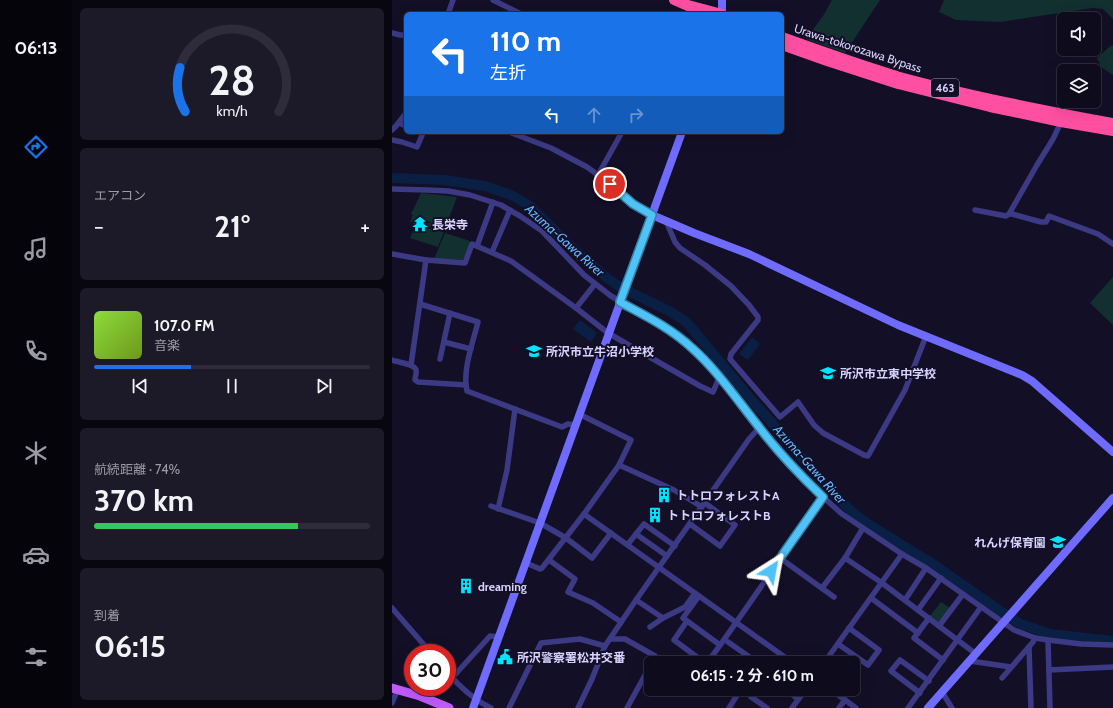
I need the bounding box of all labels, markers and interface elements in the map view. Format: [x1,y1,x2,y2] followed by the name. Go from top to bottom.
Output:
[1057,12,1101,108] map controls
[1057,12,1101,56] button: sound
[792,20,924,76] street label: Urawa-tokorozawa Bypass
[490,24,561,58] text: 110 m
[424,28,476,80] icon: left
[14,37,58,59] text: 06:13
[208,55,256,105] text: 28
[490,62,526,84] text: 左折
[1057,64,1101,108] button: layers
[931,79,959,97] road number: 463
[216,102,248,120] text: km/h
[541,104,563,126] icon: left
[583,104,605,126] icon: ahead
[625,104,647,126] icon: right
[22,133,50,161] icon: directions
[593,167,627,201] pin
[599,173,621,195] icon: arrive
[94,187,146,203] text: エアコン
[521,200,609,280] water label: Azuma-Gawa River
[214,208,250,245] text: 21°
[94,213,104,240] text: −
[360,213,370,240] text: +
[411,215,429,233] temple icon: 長栄寺
[432,217,468,232] place label: 長栄寺
[22,235,50,263] icon: music
[154,317,215,335] text: 107.0 FM
[22,337,50,365] icon: phone
[154,337,180,353] text: 音楽
[525,342,543,360] school or university icon: 所沢市立牛沼小学校
[546,344,654,359] place label: 所沢市立牛沼小学校
[819,364,837,382] school or university icon: 所沢市立東中学校
[840,366,936,381] place label: 所沢市立東中学校
[129,375,151,397] icon: previous
[221,375,243,397] icon: pause
[313,375,335,397] icon: next
[770,420,850,508] water label: Azuma-Gawa River
[22,439,50,467] icon: climate
[94,461,180,477] text: 航続距離 · 74%
[94,482,194,519] text: 370 km
[655,486,673,504] building icon: トトロフォレストA
[676,488,780,503] place label: トトロフォレストA
[646,506,664,524] building icon: トトロフォレストB
[667,508,771,523] place label: トトロフォレストB
[1049,533,1067,551] school or university icon: れんげ保育園
[974,535,1046,550] place label: れんげ保育園
[22,541,50,569] icon: car
[750,550,792,592] position arrow
[457,577,475,595] building icon: dreaming
[478,579,527,594] place label: dreaming
[94,607,120,623] text: 到着
[94,628,166,665] text: 06:15
[22,643,50,671] icon: filters
[404,644,456,696] speed limit sign: 30
[496,648,514,666] public building icon: 所沢警察署松井交番
[517,650,626,665] place label: 所沢警察署松井交番
[690,667,814,685] text: 06:15 · 2 分 · 610 m

